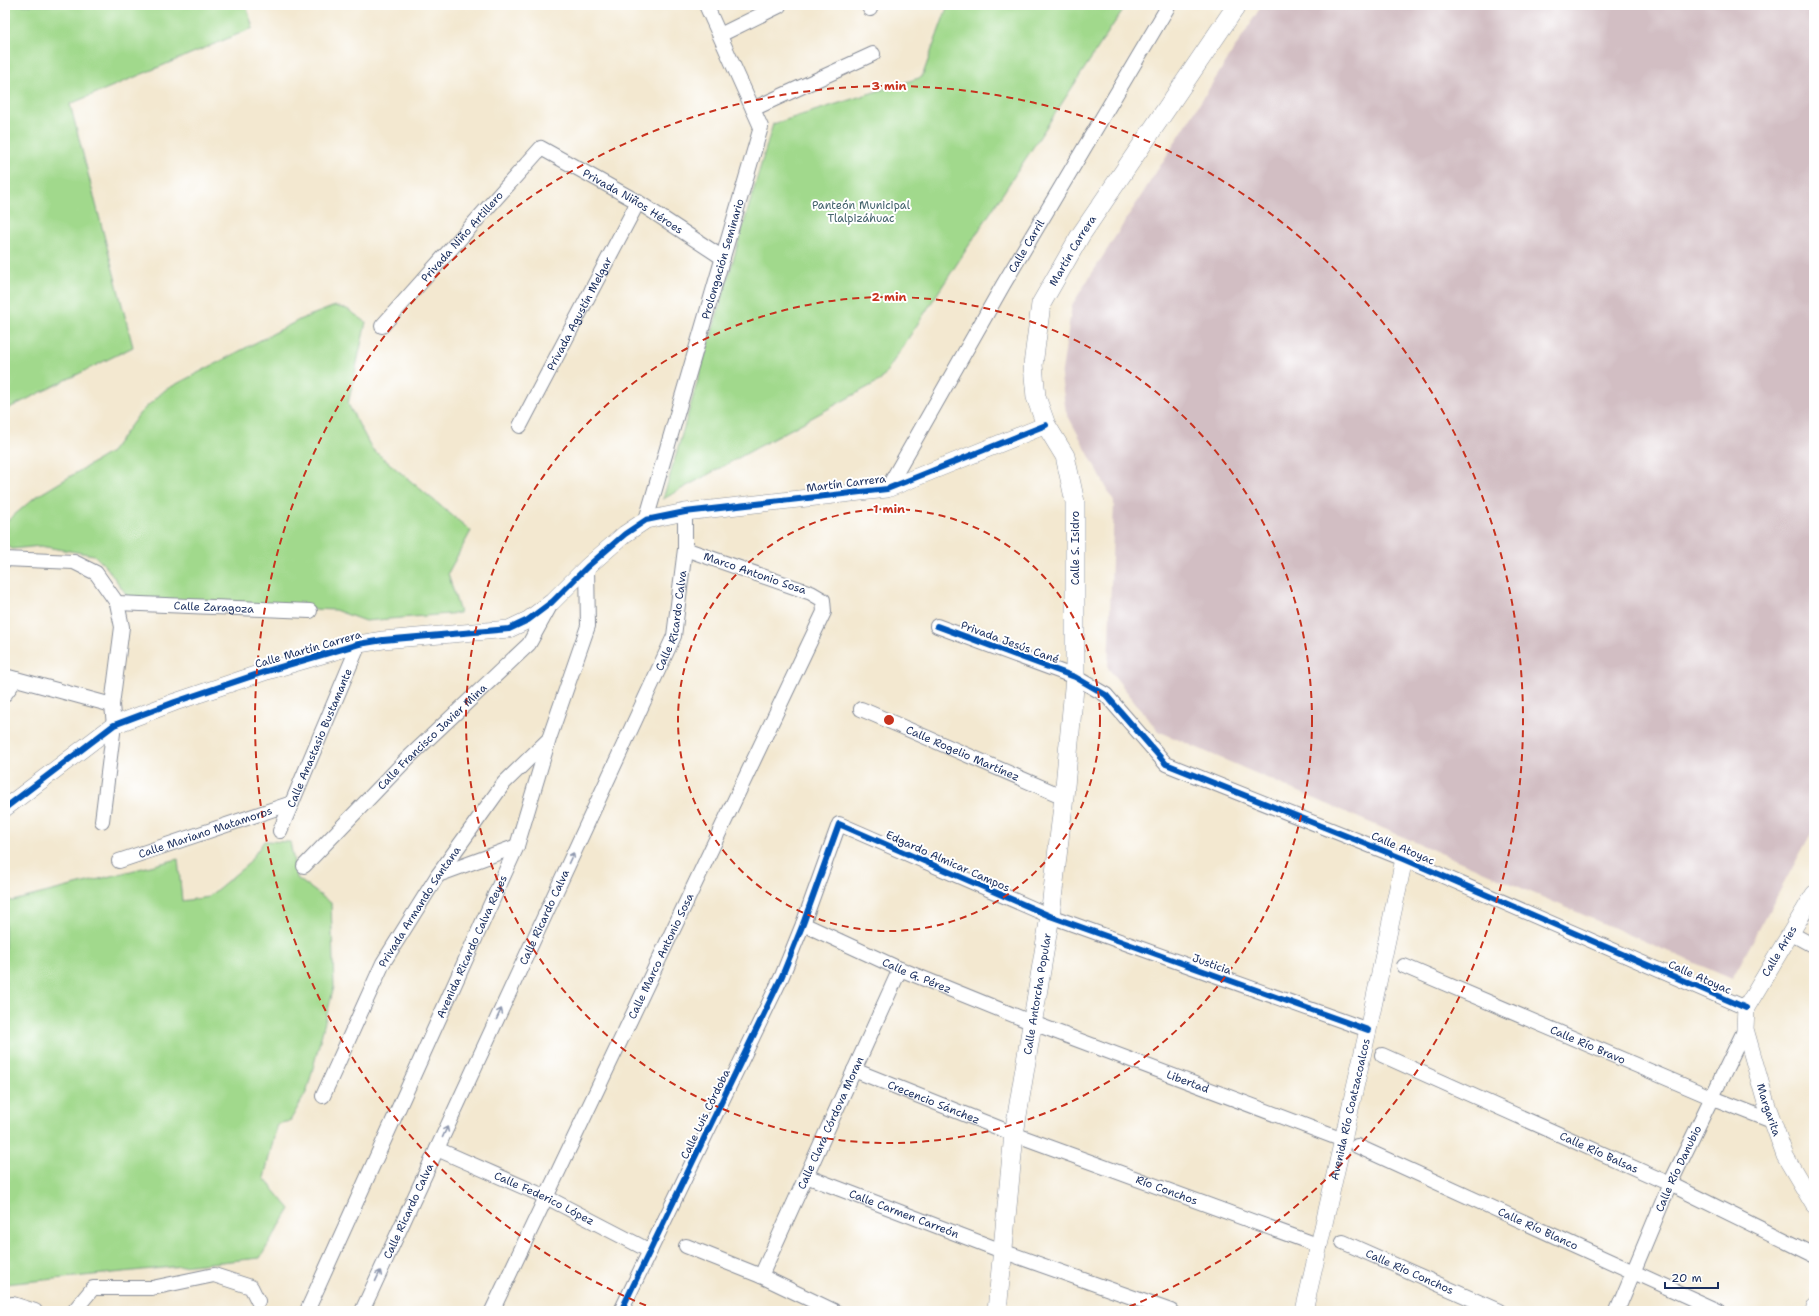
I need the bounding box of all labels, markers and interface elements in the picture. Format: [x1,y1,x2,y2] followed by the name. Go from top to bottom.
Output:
[872,78,907,94] text: 3 min
[580,166,686,238] street label: Privada Niños Héroes
[418,188,507,285] street label: Privada Niño Artillero
[698,197,748,321] street label: Prolongación Seminario
[812,198,911,226] park label: Panteón Municipal Tlalpizáhuac
[1046,212,1100,289] street label: Martín Carrera
[1005,216,1048,276] street label: Calle Carril
[543,254,616,373] street label: Privada Agustín Melgar
[872,289,907,305] text: 2 min
[805,471,887,496] street label: Martín Carrera
[873,501,905,517] text: 1 min
[1068,510,1083,585] street label: Calle S. Isidro
[701,549,808,598] street label: Marco Antonio Sosa
[652,569,690,673] street label: Calle Ricardo Calva
[173,598,255,617] street label: Calle Zaragoza
[959,618,1061,667] street label: Privada Jesús Cané
[253,627,363,672] street label: Calle Martín Carrera
[284,666,356,810] street label: Calle Anastasio Bustamante
[374,681,490,793] street label: Calle Francisco Javier Mina
[882,713,896,727] centre of rings
[904,722,1022,785] street label: Calle Rogelio Martínez
[137,803,274,862] street label: Calle Mariano Matamoros
[883,827,1012,896] street label: Edgardo Almicar Campos
[1369,828,1437,869] street label: Calle Atoyac
[375,843,464,970] street label: Privada Armando Santana
[568,853,576,865] one-way arrow
[516,867,573,967] street label: Calle Ricardo Calva
[433,873,511,1021] street label: Avenida Ricardo Calva Reyes
[625,891,697,1022] street label: Calle Marco Antonio Sosa
[1758,923,1801,980] street label: Calle Aries
[1020,932,1055,1056] street label: Calle Antorcha Popular
[1190,950,1234,978] street label: Justicia
[880,955,954,997] street label: Calle G. Pérez
[1666,957,1734,998] street label: Calle Atoyac
[496,1009,503,1021] one-way arrow
[1548,1022,1628,1068] street label: Calle Río Bravo
[1327,1037,1374,1182] street label: Avenida Río Coatzacoalcos
[794,1054,867,1192] street label: Calle Clara Córdova Moran
[677,1067,734,1162] street label: Calle Luis Córdoba
[1164,1067,1211,1097] street label: Libertad
[885,1077,982,1128] street label: Crecencio Sánchez
[1753,1082,1784,1138] street label: Margarita
[1652,1123,1705,1214] street label: Calle Río Danubio
[441,1127,449,1139] one-way arrow
[1557,1129,1641,1177] street label: Calle Río Balsas
[380,1161,437,1262] street label: Calle Ricardo Calva
[492,1168,597,1229] street label: Calle Federico López
[1134,1172,1200,1209] street label: Río Conchos
[847,1186,961,1242] street label: Calle Carmen Carreón
[1495,1204,1581,1254] street label: Calle Río Blanco
[1363,1246,1456,1298] street label: Calle Río Conchos
[1665,1264,1718,1290] scale bar
[375,1270,382,1282] one-way arrow
[1671,1270,1702,1286] text: 20 m

